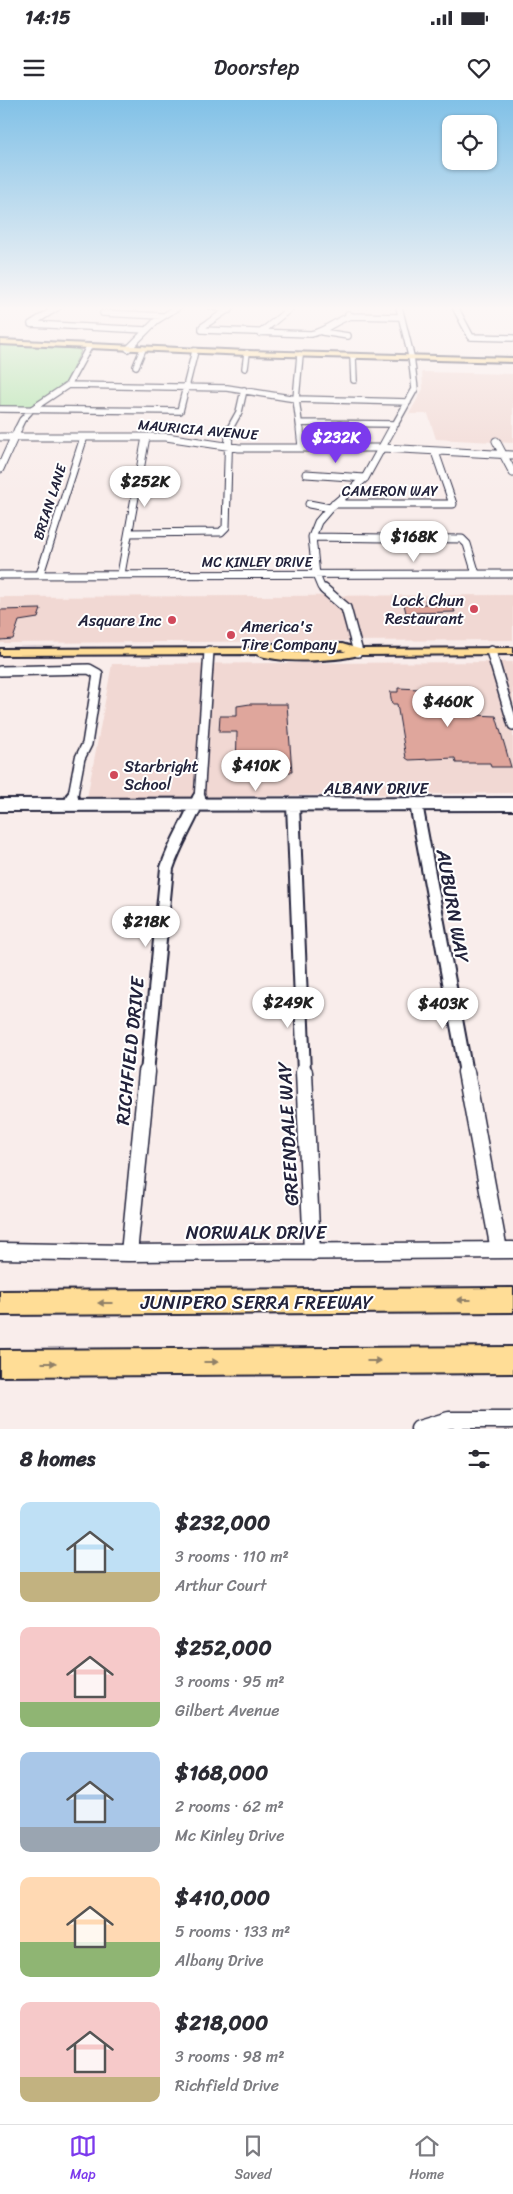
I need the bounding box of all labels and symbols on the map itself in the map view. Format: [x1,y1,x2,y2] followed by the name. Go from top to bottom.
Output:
[137,412,260,448] street label: MAURICIA AVENUE
[301,422,371,464] pin: $232K
[26,460,74,543] street label: BRIAN LANE
[110,466,180,508] pin: $252K
[342,479,438,504] street label: CAMERON WAY
[379,520,449,563] pin: $168K
[202,550,313,575] street label: MC KINLEY DRIVE
[385,586,464,633] place label: Lock Chun Restaurant
[468,603,480,615] marker: Lock Chun Restaurant
[77,606,162,635] place label: Asquare Inc
[240,612,338,659] place label: America's Tire Company
[166,614,178,626] marker: Asquare Inc
[225,629,237,641] marker: America's Tire Company
[413,686,483,728] pin: $460K
[221,750,291,792] pin: $410K
[124,752,199,799] place label: Starbright School
[108,769,120,781] marker: Starbright School
[323,774,429,803] street label: ALBANY DRIVE
[427,846,479,967] street label: AUBURN WAY
[111,906,181,948] pin: $218K
[106,974,154,1127] street label: RICHFIELD DRIVE
[253,986,323,1029] pin: $249K
[408,988,478,1030] pin: $403K
[268,1060,308,1207] street label: GREENDALE WAY
[186,1216,328,1249] street label: NORWALK DRIVE
[140,1286,375,1319] street label: JUNIPERO SERRA FREEWAY
[456,1296,472,1304] one-way arrow
[97,1299,113,1307] one-way arrow
[366,1357,382,1365] one-way arrow
[203,1358,219,1366] one-way arrow
[41,1359,57,1367] one-way arrow

